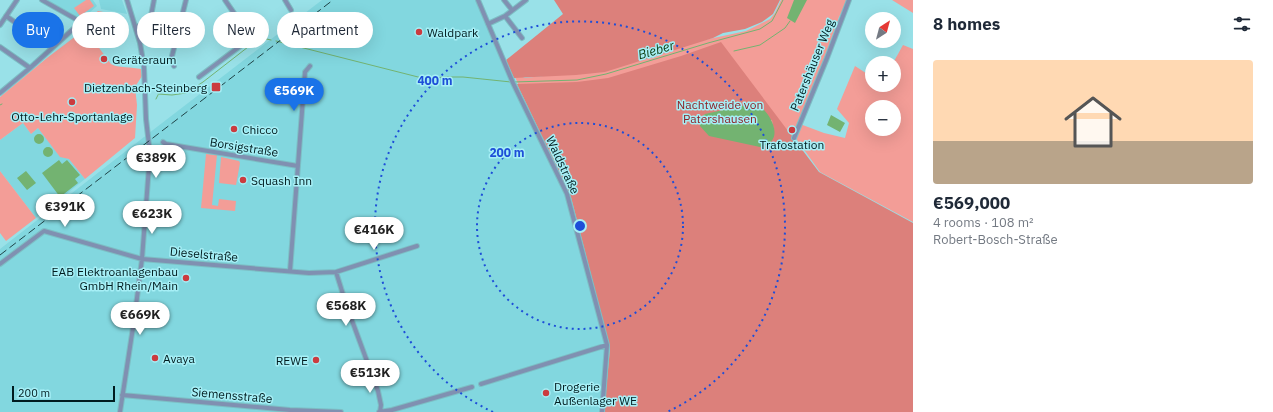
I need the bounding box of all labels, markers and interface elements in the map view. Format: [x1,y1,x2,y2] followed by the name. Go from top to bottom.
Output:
[12,12,64,48] chip: Buy
[72,12,129,48] chip: Rent
[137,12,205,48] chip: Filters
[213,12,269,48] chip: New
[277,12,373,48] chip: Apartment
[865,12,901,48] north arrow
[865,12,901,136] map controls
[933,13,1000,35] text: 8 homes
[1231,13,1253,35] icon: filters
[787,16,838,113] street label: Patershäuser Weg
[427,25,479,40] place label: Waldpark
[414,27,424,37] marker: Waldpark
[636,36,677,63] water label: Bieber
[112,52,177,67] place label: Geräteraum
[99,54,109,64] marker: Geräteraum
[865,56,901,92] button: +
[417,73,453,88] text: 400 m
[266,78,322,112] pin: €569K
[84,80,208,95] place label: Dietzenbach-Steinberg
[210,81,222,93] marker: Dietzenbach-Steinberg
[274,82,314,99] text: €569K
[1057,86,1129,158] icon: home
[67,97,77,107] marker: Otto-Lehr-Sportanlage
[677,97,763,126] park label: Nachtweide von Patershausen
[865,100,901,136] button: −
[11,109,133,124] place label: Otto-Lehr-Sportanlage
[242,122,278,137] place label: Chicco
[229,124,239,134] marker: Chicco
[787,125,797,135] marker: Trafostation
[209,134,280,160] street label: Borsigstraße
[543,134,583,197] street label: Waldstraße
[760,137,824,152] place label: Trafostation
[128,145,184,179] pin: €389K
[489,145,525,160] text: 200 m
[136,149,176,166] text: €389K
[251,173,312,188] place label: Squash Inn
[238,175,248,185] marker: Squash Inn
[933,192,1010,214] text: €569,000
[37,194,93,228] pin: €391K
[45,198,85,215] text: €391K
[124,201,180,235] pin: €623K
[132,205,172,222] text: €623K
[933,214,1034,231] text: 4 rooms · 108 m²
[346,217,402,251] pin: €416K
[573,219,587,233] centre of rings
[354,221,394,238] text: €416K
[933,231,1058,248] text: Robert-Bosch-Straße
[169,244,239,264] street label: Dieselstraße
[52,264,178,293] place label: EAB Elektroanlagenbau GmbH Rhein/Main
[181,273,191,283] marker: EAB Elektroanlagenbau GmbH Rhein/Main
[318,293,374,327] pin: €568K
[326,297,366,314] text: €568K
[112,302,168,336] pin: €669K
[120,306,160,323] text: €669K
[163,351,195,366] place label: Avaya
[150,353,160,363] marker: Avaya
[276,353,308,368] place label: REWE
[311,355,321,365] marker: REWE
[342,360,398,394] pin: €513K
[350,364,390,381] text: €513K
[554,379,637,408] place label: Drogerie Außenlager WE
[12,384,115,403] scale bar
[191,384,274,406] street label: Siemensstraße
[18,386,50,400] text: 200 m
[541,388,551,398] marker: Drogerie Außenlager WE

